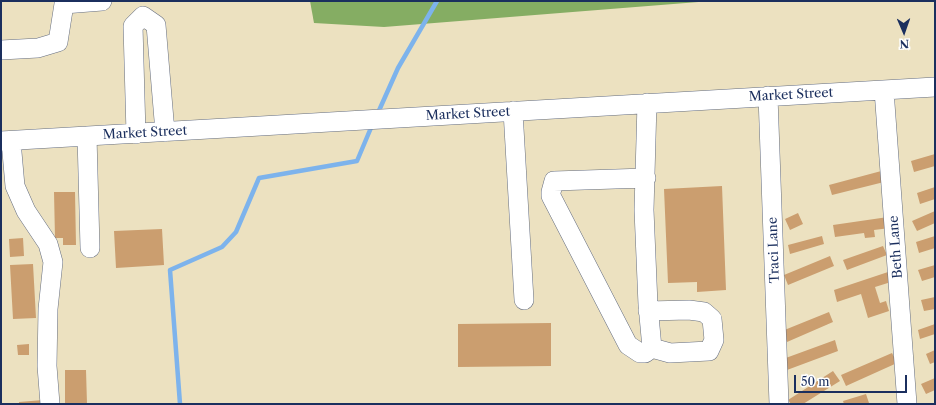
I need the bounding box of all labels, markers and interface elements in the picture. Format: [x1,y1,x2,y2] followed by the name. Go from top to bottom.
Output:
[884,12,924,52] north arrow
[899,37,909,51] text: N
[748,85,834,105] street label: Market Street
[425,104,511,124] street label: Market Street
[102,123,188,143] street label: Market Street
[886,215,906,279] street label: Beth Lane
[765,217,783,283] street label: Traci Lane
[796,367,909,393] scale bar
[801,374,830,389] text: 50 m

